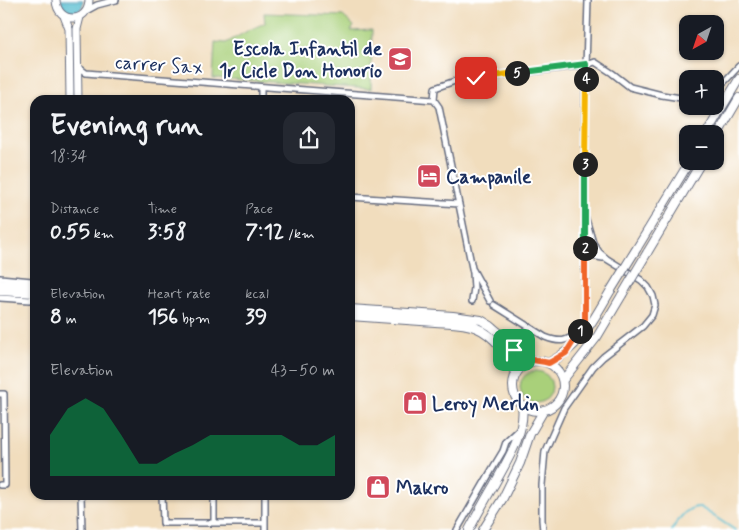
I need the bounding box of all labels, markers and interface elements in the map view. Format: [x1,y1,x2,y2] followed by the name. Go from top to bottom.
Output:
[679,15,724,60] north arrow
[679,15,724,170] map controls
[219,37,383,84] place label: Escola Infantil de 1r Cicle Don Honorio
[387,46,413,72] school or university icon: Escola Infantil de 1r Cicle Don Honorio
[114,50,204,81] street label: carrer Sax
[455,57,497,99] pin
[504,60,530,86] pin: 5
[462,64,490,92] icon: check
[513,64,522,82] text: 5
[574,66,598,92] pin: 4
[582,70,591,88] text: 4
[679,70,724,115] button: +
[50,108,203,145] text: Evening run
[283,112,335,164] button: share
[679,125,724,170] button: −
[50,146,87,167] text: 18:34
[572,152,598,176] pin: 3
[582,155,589,173] text: 3
[416,163,442,189] hotel icon: Campanile
[446,165,532,190] place label: Campanile
[50,200,99,218] text: Distance
[148,200,177,218] text: Time
[245,200,273,218] text: Pace
[50,218,90,246] text: 0.55
[148,218,187,246] text: 3:58
[245,218,284,246] text: 7:12
[90,225,114,243] text: km
[284,225,314,243] text: /km
[572,236,598,260] pin: 2
[582,239,589,257] text: 2
[50,285,105,303] text: Elevation
[148,285,211,303] text: Heart rate
[245,285,269,303] text: kcal
[50,303,62,331] text: 8
[148,303,178,331] text: 156
[245,303,267,331] text: 39
[62,310,77,328] text: m
[178,310,210,328] text: bpm
[568,318,592,344] pin: 1
[577,322,584,340] text: 1
[493,329,535,371] pin
[500,336,528,364] icon: arrive
[50,360,113,381] text: Elevation
[271,360,335,381] text: 43–50 m
[402,390,428,416] shop icon: Leroy Merlin
[432,392,539,418] place label: Leroy Merlin
[365,474,391,500] shop icon: Makro
[396,476,448,501] place label: Makro

